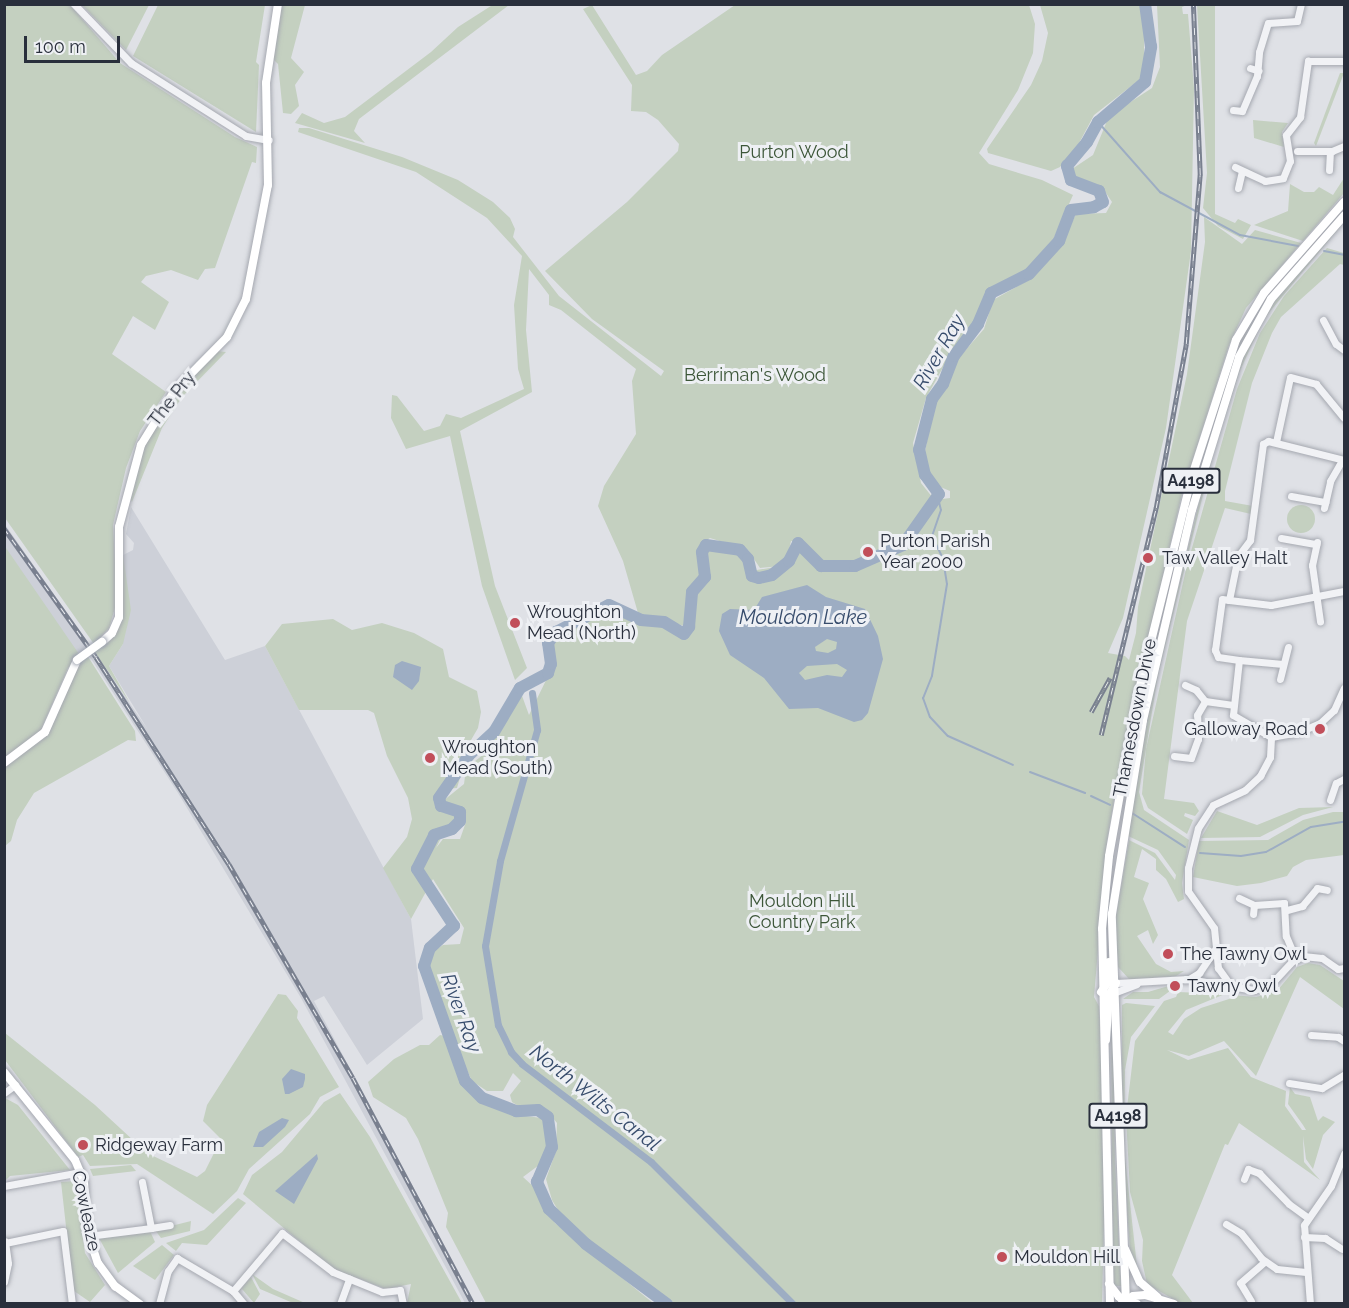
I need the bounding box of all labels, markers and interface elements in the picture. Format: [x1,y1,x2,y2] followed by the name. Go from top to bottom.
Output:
[27,24,123,62] scale bar
[35,36,86,57] text: 100 m
[739,141,849,163] park label: Purton Wood
[908,310,970,394] water label: River Ray
[684,364,826,386] park label: Berriman's Wood
[144,367,200,431] street label: The Pry
[1161,468,1221,494] road number: A4198
[880,531,990,574] place label: Purton Parish Year 2000
[861,545,875,559] marker: Purton Parish Year 2000
[1162,547,1289,569] place label: Taw Valley Halt
[1139,549,1157,567] marker: Taw Valley Halt
[527,602,636,644] place label: Wroughton Mead (North)
[739,605,867,629] water label: Mouldon Lake
[508,616,522,630] marker: Wroughton Mead (North)
[1109,637,1161,799] street label: Thamesdown Drive
[1184,718,1308,740] place label: Galloway Road
[1313,722,1327,736] marker: Galloway Road
[442,737,552,780] place label: Wroughton Mead (South)
[423,751,437,765] marker: Wroughton Mead (South)
[748,891,856,934] park label: Mouldon Hill Country Park
[1180,943,1308,965] place label: The Tawny Owl
[1161,947,1175,961] marker: The Tawny Owl
[436,970,486,1056] water label: River Ray
[1187,975,1278,997] place label: Tawny Owl
[1168,979,1182,993] marker: Tawny Owl
[525,1040,665,1156] water label: North Wilts Canal
[1088,1103,1148,1129] road number: A4198
[95,1134,224,1156] place label: Ridgeway Farm
[76,1138,90,1152] marker: Ridgeway Farm
[67,1169,105,1253] street label: Cowleaze
[1014,1246,1120,1268] place label: Mouldon Hill
[995,1250,1009,1264] marker: Mouldon Hill

